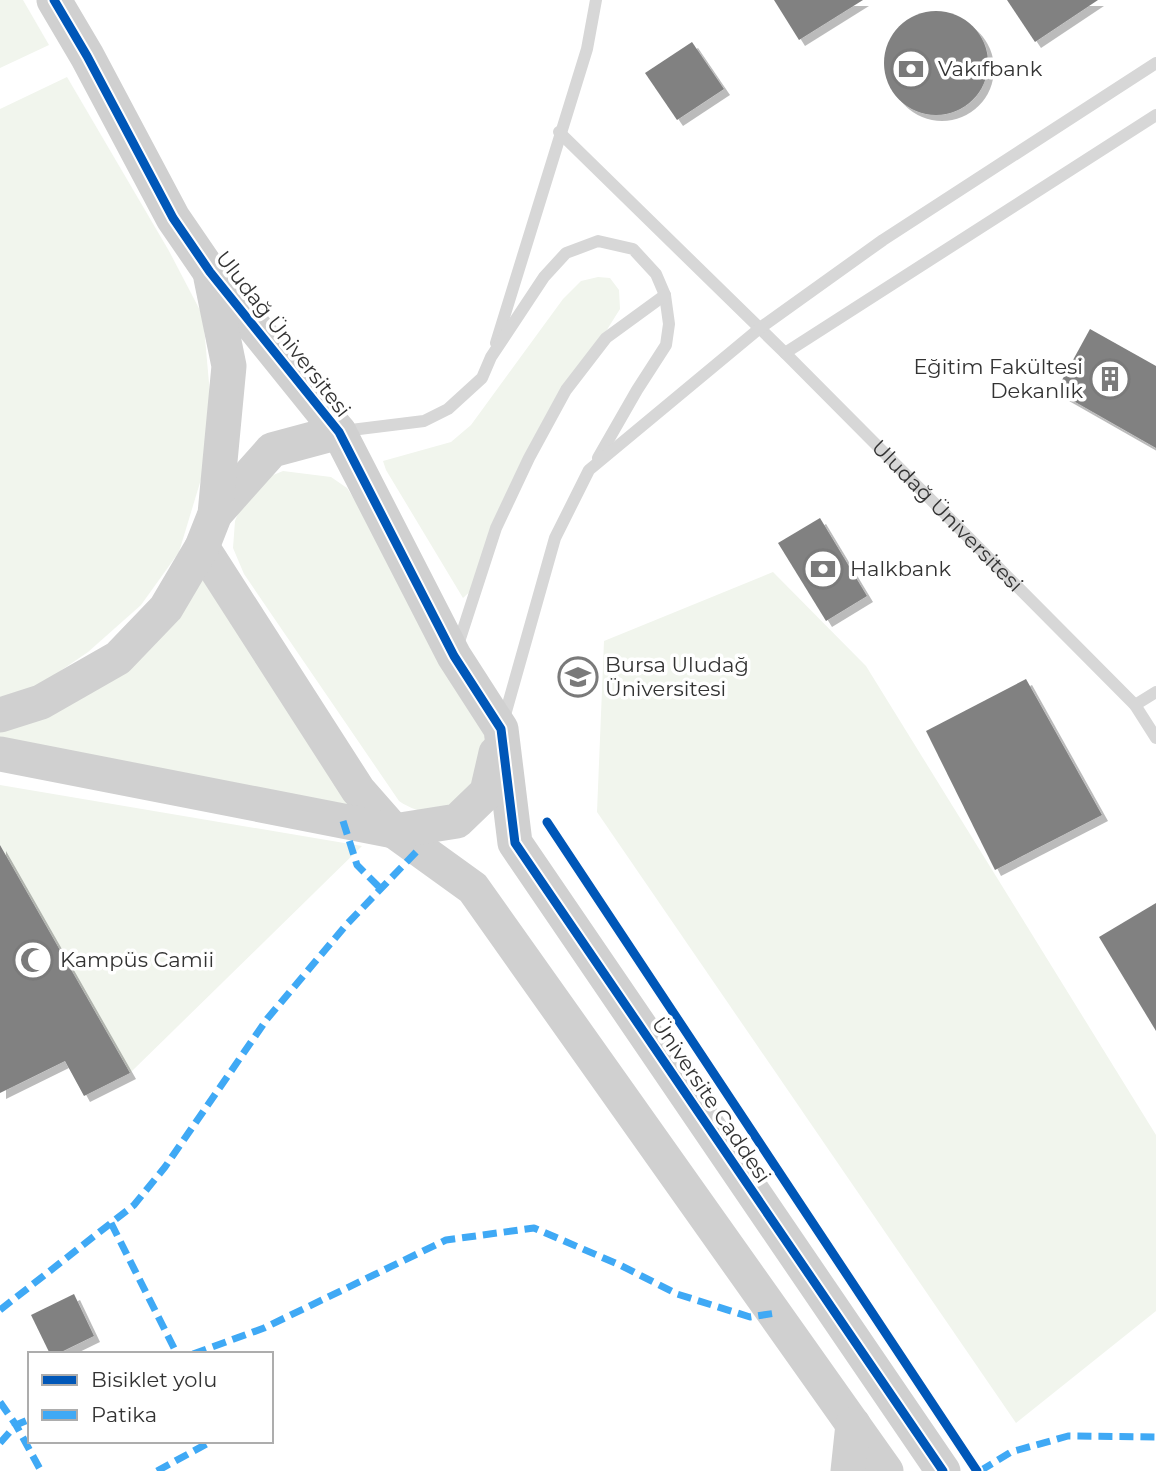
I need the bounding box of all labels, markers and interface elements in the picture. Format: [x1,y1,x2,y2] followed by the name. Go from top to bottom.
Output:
[890,48,932,90] bank icon: Vakıfbank
[938,56,1043,81] place label: Vakıfbank
[211,246,356,422] street label: Uludağ Üniversitesi
[913,354,1083,403] place label: Eğitim Fakültesi Dekanlık
[1089,358,1131,400] building icon: Eğitim Fakültesi Dekanlık
[867,435,1028,597] street label: Uludağ Üniversitesi
[802,548,844,590] bank icon: Halkbank
[850,556,951,581] place label: Halkbank
[605,652,749,701] place label: Bursa Uludağ Üniversitesi
[557,656,599,698] school or university icon: Bursa Uludağ Üniversitesi
[12,939,54,981] mosque icon: Kampüs Camii
[60,947,214,972] place label: Kampüs Camii
[647,1012,776,1187] street label: Üniversite Caddesi
[28,1352,273,1443] legend
[91,1367,217,1392] text: Bisiklet yolu
[91,1402,157,1427] text: Patika

